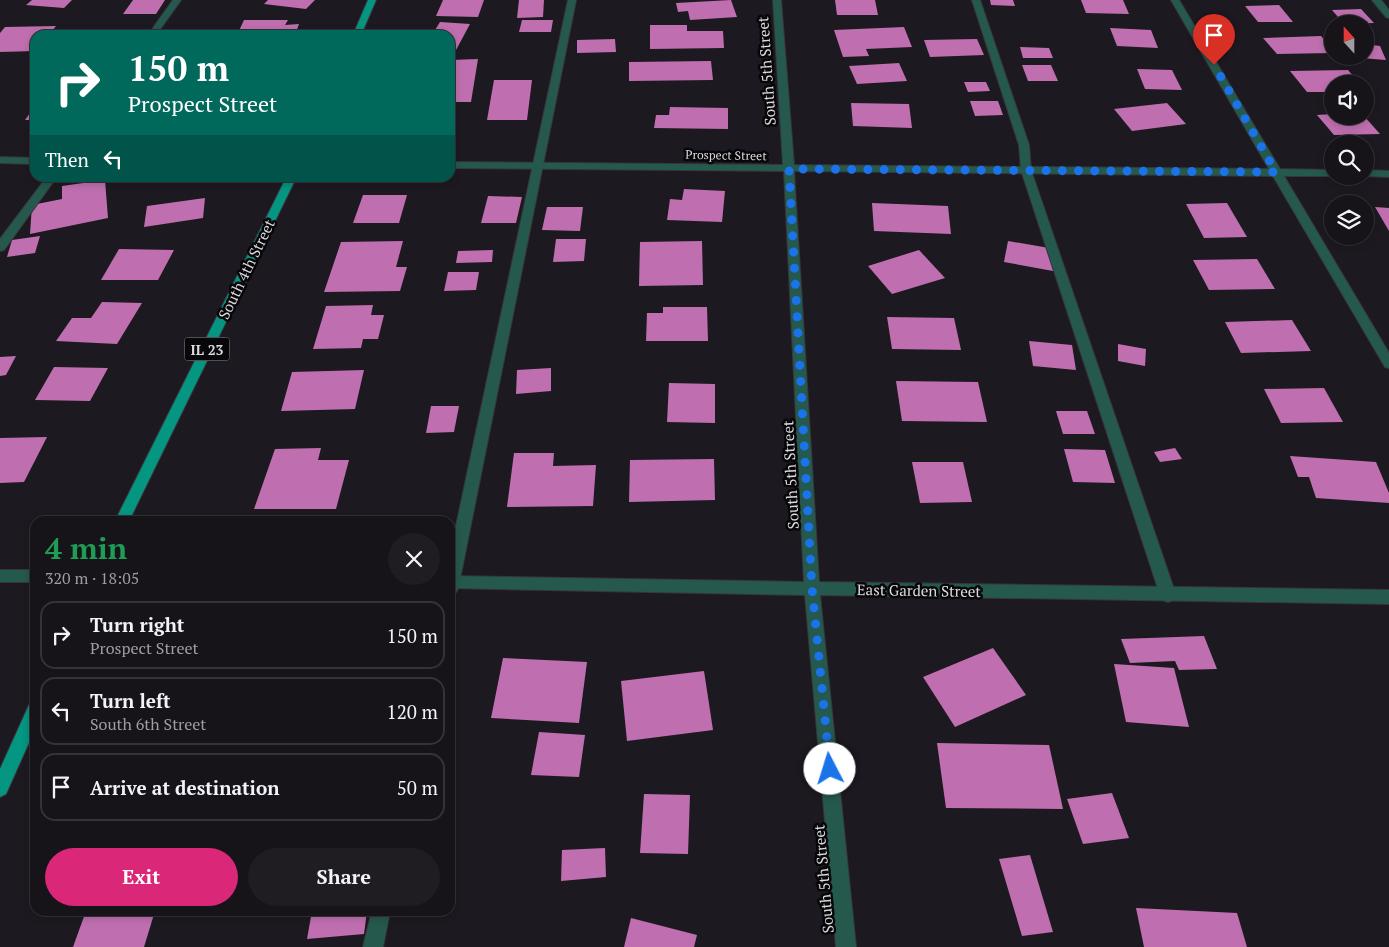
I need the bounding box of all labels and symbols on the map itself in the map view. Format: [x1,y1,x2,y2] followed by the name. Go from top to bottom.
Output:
[1193,14,1235,65] pin
[1324,15,1374,65] north arrow
[752,16,780,126] street label: South 5th Street
[685,147,767,163] street label: Prospect Street
[213,215,279,322] street label: South 4th Street
[184,338,230,360] road number: IL 23
[777,420,803,530] street label: South 5th Street
[857,579,982,601] street label: East Garden Street
[803,742,855,794] position arrow
[808,823,838,934] street label: South 5th Street

